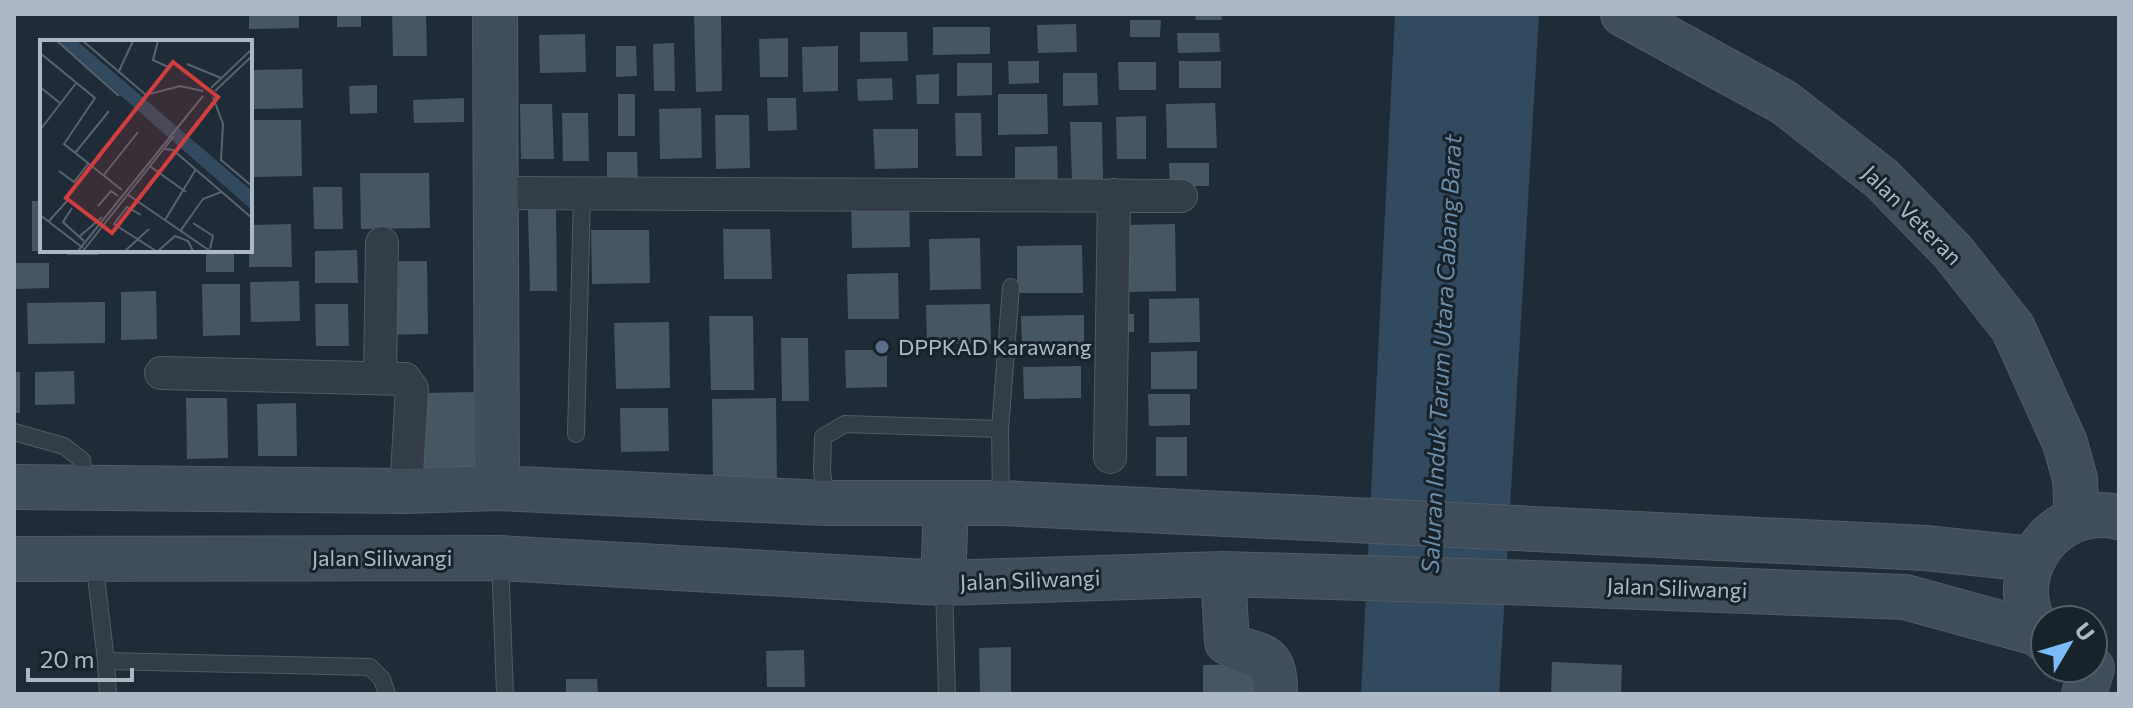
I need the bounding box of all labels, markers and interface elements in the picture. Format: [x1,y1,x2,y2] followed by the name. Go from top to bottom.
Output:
[40,40,252,252] inset map
[1415,133,1467,574] water label: Saluran Induk Tarum Utara Cabang Barat
[1857,159,1968,270] street label: Jalan Veteran
[898,333,1092,360] place label: DPPKAD Karawang
[873,338,891,356] marker: DPPKAD Karawang
[312,544,452,571] street label: Jalan Siliwangi
[959,564,1101,595] street label: Jalan Siliwangi
[1606,572,1748,603] street label: Jalan Siliwangi
[2029,604,2109,684] north arrow
[2070,617,2101,646] text: U
[28,632,132,682] scale bar
[40,644,94,673] text: 20 m

